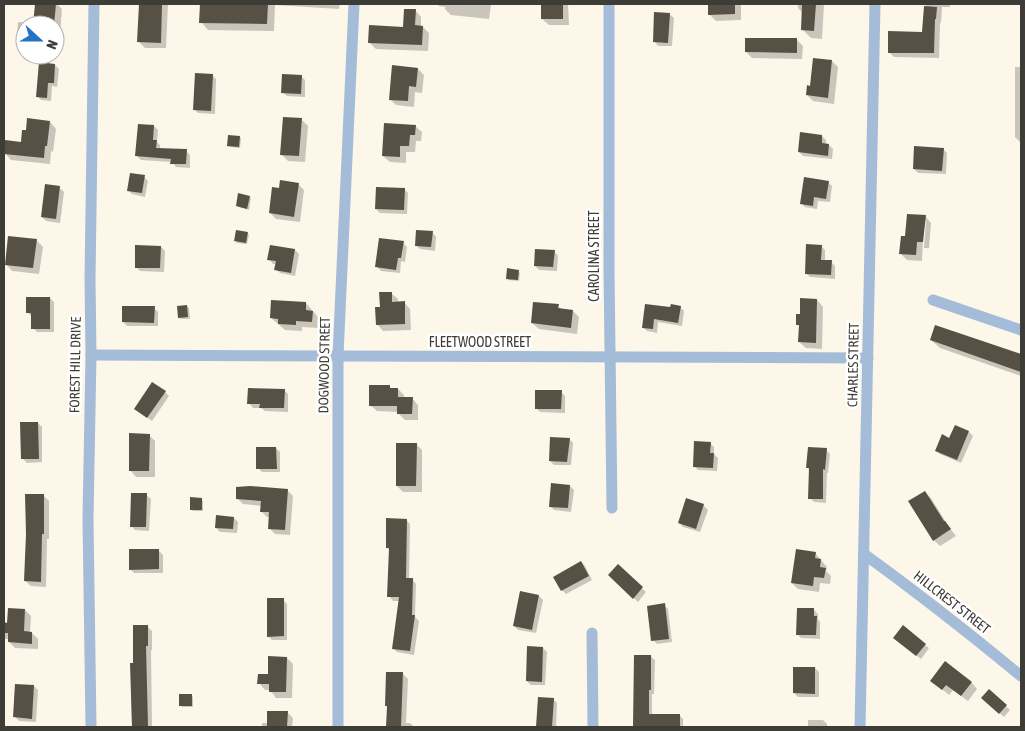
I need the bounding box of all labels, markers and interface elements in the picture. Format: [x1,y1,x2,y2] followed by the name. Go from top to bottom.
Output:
[15,15,65,65] north arrow
[43,38,61,51] text: N
[586,210,602,302] street label: CAROLINA STREET
[66,317,84,413] street label: FOREST HILL DRIVE
[315,317,333,413] street label: DOGWOOD STREET
[844,323,862,407] street label: CHARLES STREET
[429,334,531,350] street label: FLEETWOOD STREET
[911,567,993,637] street label: HILLCREST STREET

